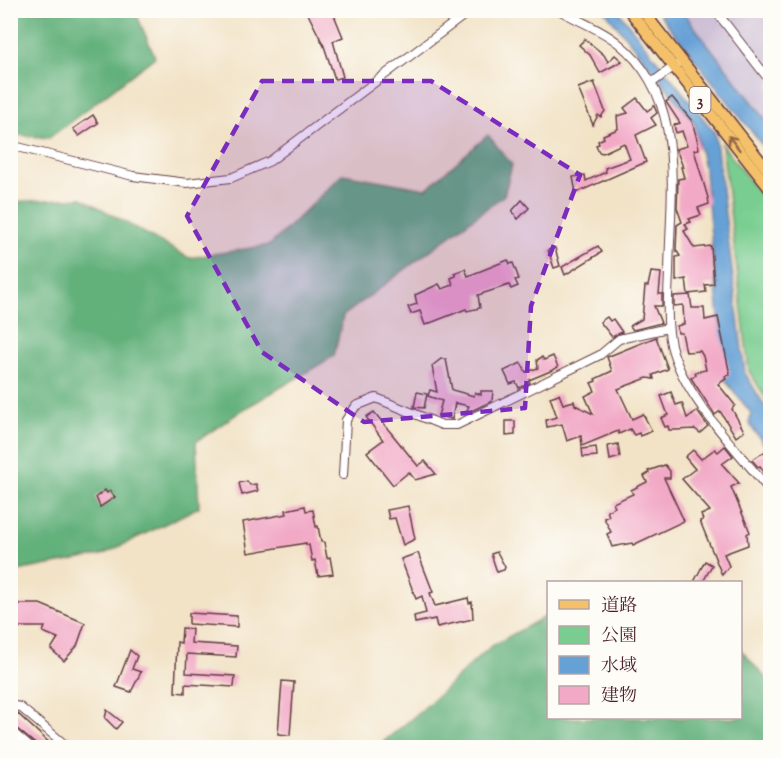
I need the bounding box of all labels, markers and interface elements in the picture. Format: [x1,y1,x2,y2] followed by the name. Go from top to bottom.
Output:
[690,87,710,113] road number: 3
[728,135,741,151] one-way arrow
[547,581,742,719] legend
[601,594,637,620] text: 道路
[601,624,637,650] text: 公園
[601,654,637,680] text: 水域
[601,684,637,710] text: 建物

